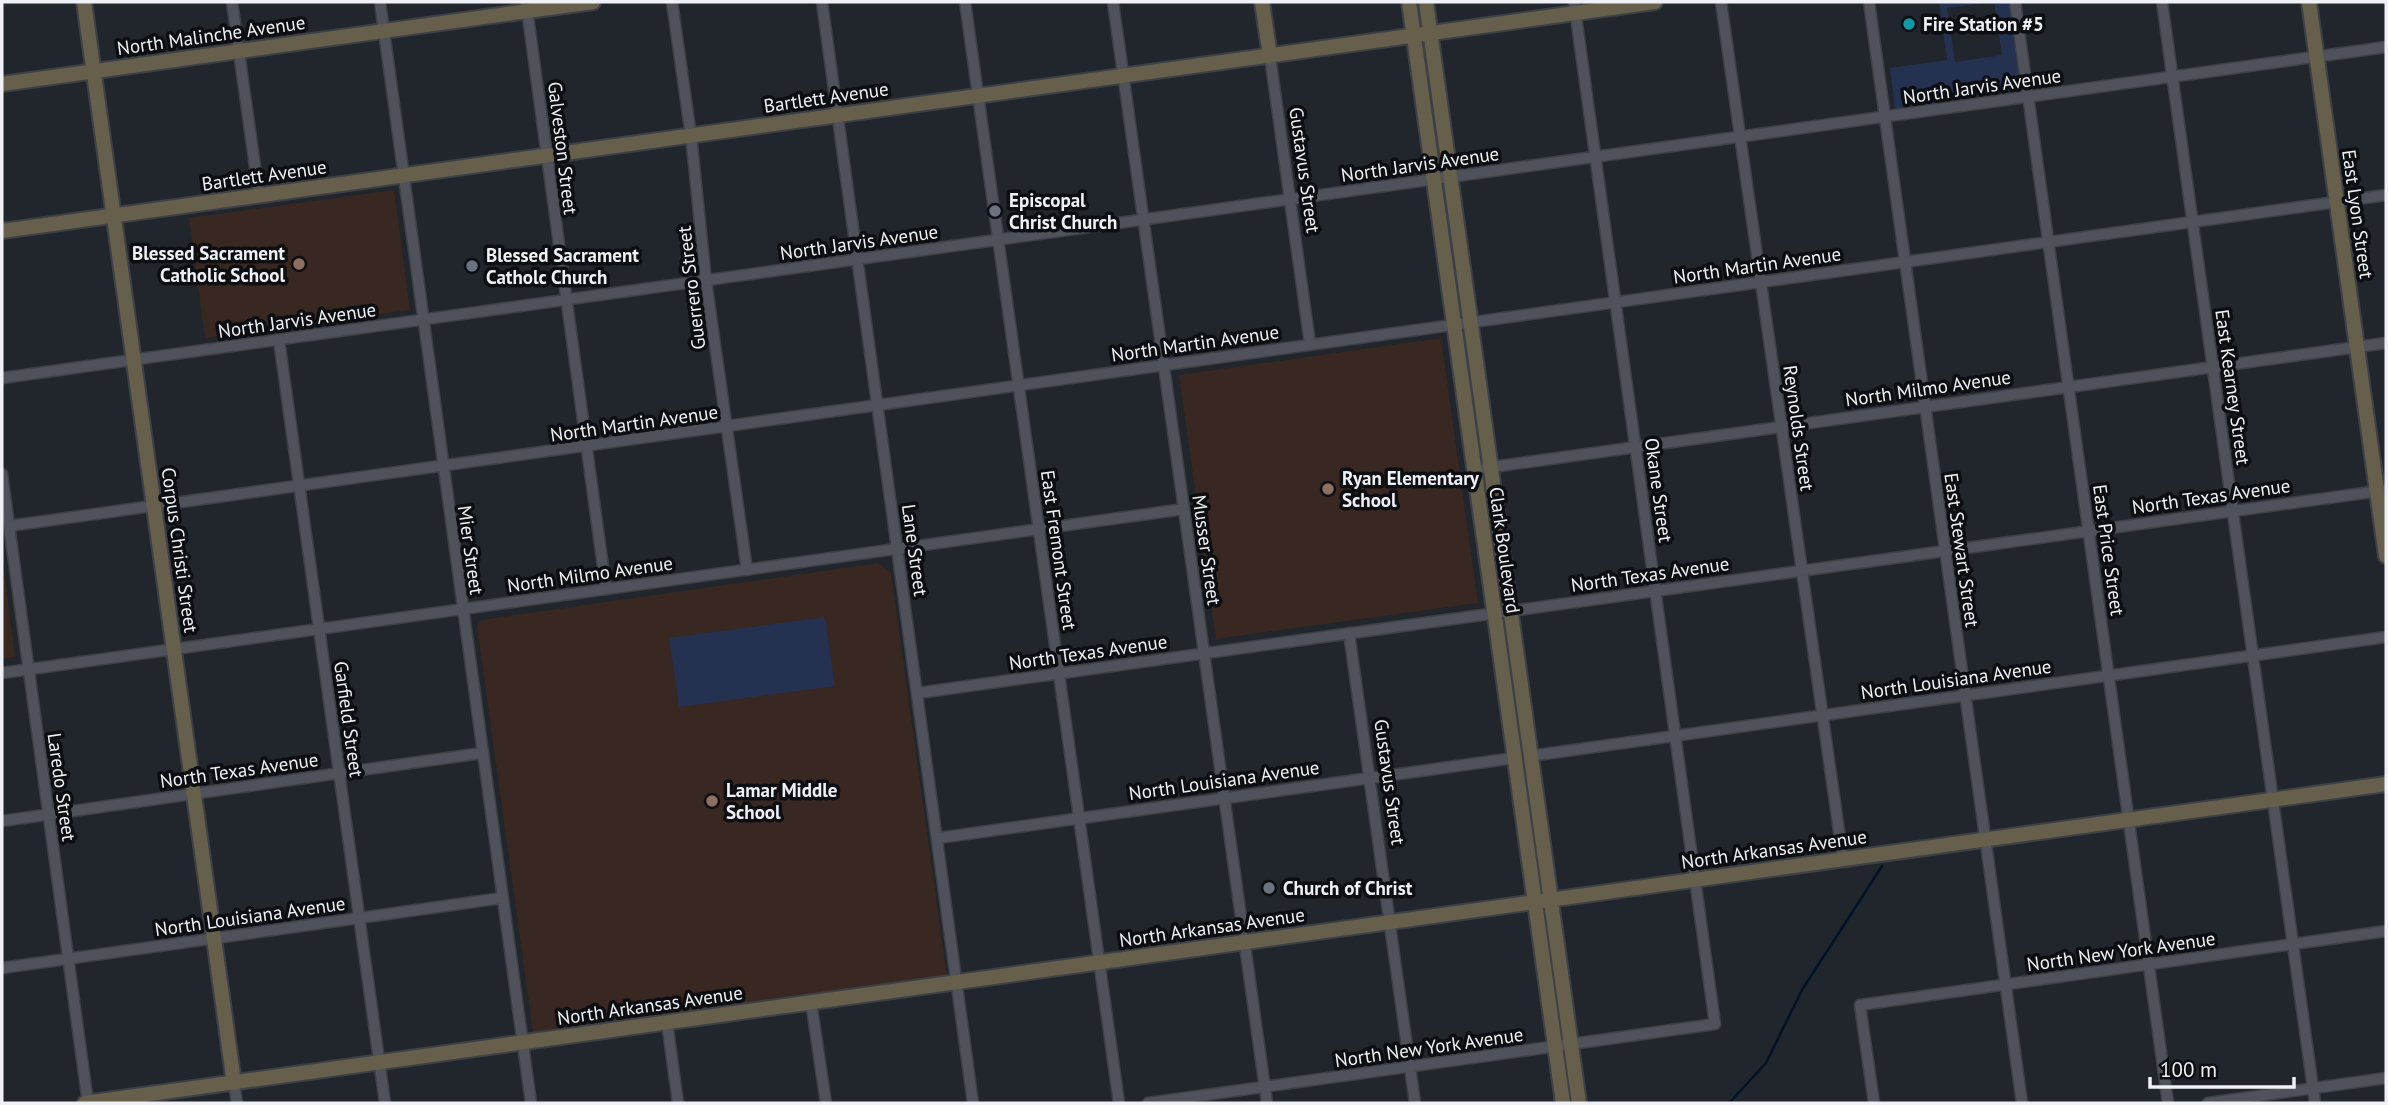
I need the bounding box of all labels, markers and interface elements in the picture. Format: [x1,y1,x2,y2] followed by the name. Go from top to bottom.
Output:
[115,10,307,60] street label: North Malinche Avenue
[1923,12,2044,36] place label: Fire Station #5
[1901,16,1917,32] marker: Fire Station #5
[1901,63,2063,109] street label: North Jarvis Avenue
[762,76,890,118] street label: Bartlett Avenue
[543,80,583,216] street label: Galveston Street
[1284,106,1326,235] street label: Gustavus Street
[1339,141,1501,187] street label: North Jarvis Avenue
[2337,148,2379,281] street label: East Lyon Street
[200,154,328,196] street label: Bartlett Avenue
[1009,188,1117,234] place label: Episcopal Christ Church
[987,203,1003,219] marker: Episcopal Christ Church
[778,219,940,265] street label: North Jarvis Avenue
[671,224,710,351] street label: Guerrero Street
[132,241,285,287] place label: Blessed Sacrament Catholic School
[1672,241,1842,289] street label: North Martin Avenue
[486,243,639,289] place label: Blessed Sacrament Catholc Church
[291,256,307,272] marker: Blessed Sacrament Catholic School
[464,258,480,274] marker: Blessed Sacrament Catholc Church
[216,297,378,343] street label: North Jarvis Avenue
[2210,308,2256,467] street label: East Kearney Street
[1110,319,1280,367] street label: North Martin Avenue
[1778,364,1820,493] street label: Reynolds Street
[1844,364,2012,412] street label: North Milmo Avenue
[549,399,719,447] street label: North Martin Avenue
[1640,436,1678,544] street label: Okane Street
[157,466,204,635] street label: Corpus Christi Street
[1342,466,1480,512] place label: Ryan Elementary School
[1036,469,1082,632] street label: East Fremont Street
[1939,471,1985,629] street label: East Stewart Street
[2130,473,2292,519] street label: North Texas Avenue
[1320,481,1336,497] marker: Ryan Elementary School
[2088,483,2130,618] street label: East Price Street
[1484,485,1526,615] street label: Clark Boulevard
[1187,493,1227,607] street label: Musser Street
[897,503,933,598] street label: Lane Street
[453,504,489,597] street label: Mier Street
[506,550,674,598] street label: North Milmo Avenue
[1569,551,1731,597] street label: North Texas Avenue
[1007,629,1169,675] street label: North Texas Avenue
[1859,654,2053,704] street label: North Louisiana Avenue
[329,659,369,779] street label: Garfield Street
[1369,718,1411,847] street label: Gustavus Street
[43,731,82,843] street label: Laredo Street
[158,747,320,793] street label: North Texas Avenue
[1127,755,1321,805] street label: North Louisiana Avenue
[726,778,837,824] place label: Lamar Middle School
[704,793,720,809] marker: Lamar Middle School
[1680,824,1868,874] street label: North Arkansas Avenue
[1283,876,1413,900] place label: Church of Christ
[1261,880,1277,896] marker: Church of Christ
[153,891,347,941] street label: North Louisiana Avenue
[1118,902,1306,952] street label: North Arkansas Avenue
[2025,926,2217,976] street label: North New York Avenue
[556,980,744,1030] street label: North Arkansas Avenue
[1333,1022,1525,1072] street label: North New York Avenue
[2150,1046,2294,1090] scale bar
[2160,1056,2217,1083] text: 100 m

